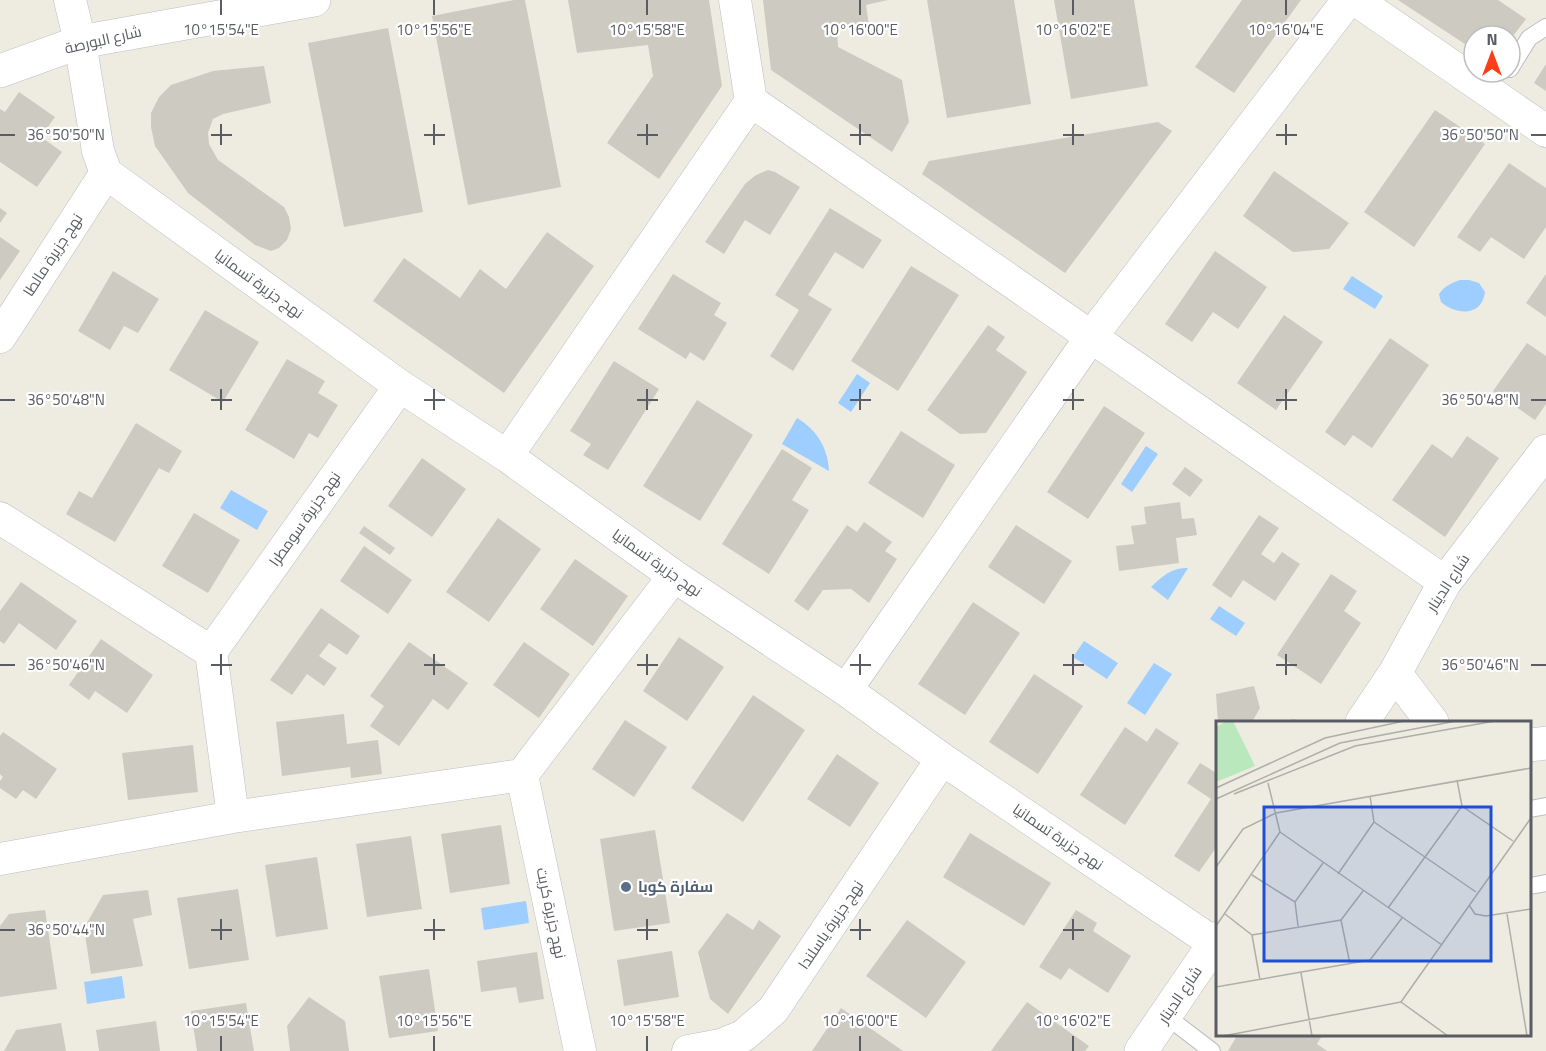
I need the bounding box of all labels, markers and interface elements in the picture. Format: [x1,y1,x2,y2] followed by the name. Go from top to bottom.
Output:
[183,18,259,41] text: 10°15'54"E
[396,18,472,41] text: 10°15'56"E
[609,18,685,41] text: 10°15'58"E
[822,18,898,41] text: 10°16'00"E
[1035,18,1111,41] text: 10°16'02"E
[1248,18,1324,41] text: 10°16'04"E
[62,19,144,60] street label: شارع البورصة
[1462,24,1522,84] north arrow
[1486,27,1498,51] text: N
[27,123,105,146] text: 36°50'50"N
[1441,123,1519,146] text: 36°50'50"N
[17,209,88,301] street label: نهج جزيرة مالطا
[210,243,309,324] street label: نهج جزيرة تسمانيا
[27,388,105,411] text: 36°50'48"N
[1441,388,1519,411] text: 36°50'48"N
[263,466,346,571] street label: نهج جزيرة سومطرا
[607,523,707,602] street label: نهج جزيرة تسمانيا
[1420,549,1475,617] street label: شارع الدينار
[27,653,105,676] text: 36°50'46"N
[1441,653,1519,676] text: 36°50'46"N
[1216,721,1531,1036] inset map
[1008,798,1108,876] street label: نهج جزيرة تسمانيا
[531,865,572,961] street label: نهج جزيرة كريت
[638,875,713,898] place label: سفارة كوبا
[792,876,869,974] street label: نهج جزيرة ياسلندا
[619,880,633,894] marker: سفارة كوبا
[27,918,105,941] text: 36°50'44"N
[1151,961,1207,1029] street label: شارع الدينار
[183,1009,259,1032] text: 10°15'54"E
[396,1009,472,1032] text: 10°15'56"E
[609,1009,685,1032] text: 10°15'58"E
[822,1009,898,1032] text: 10°16'00"E
[1035,1009,1111,1032] text: 10°16'02"E

